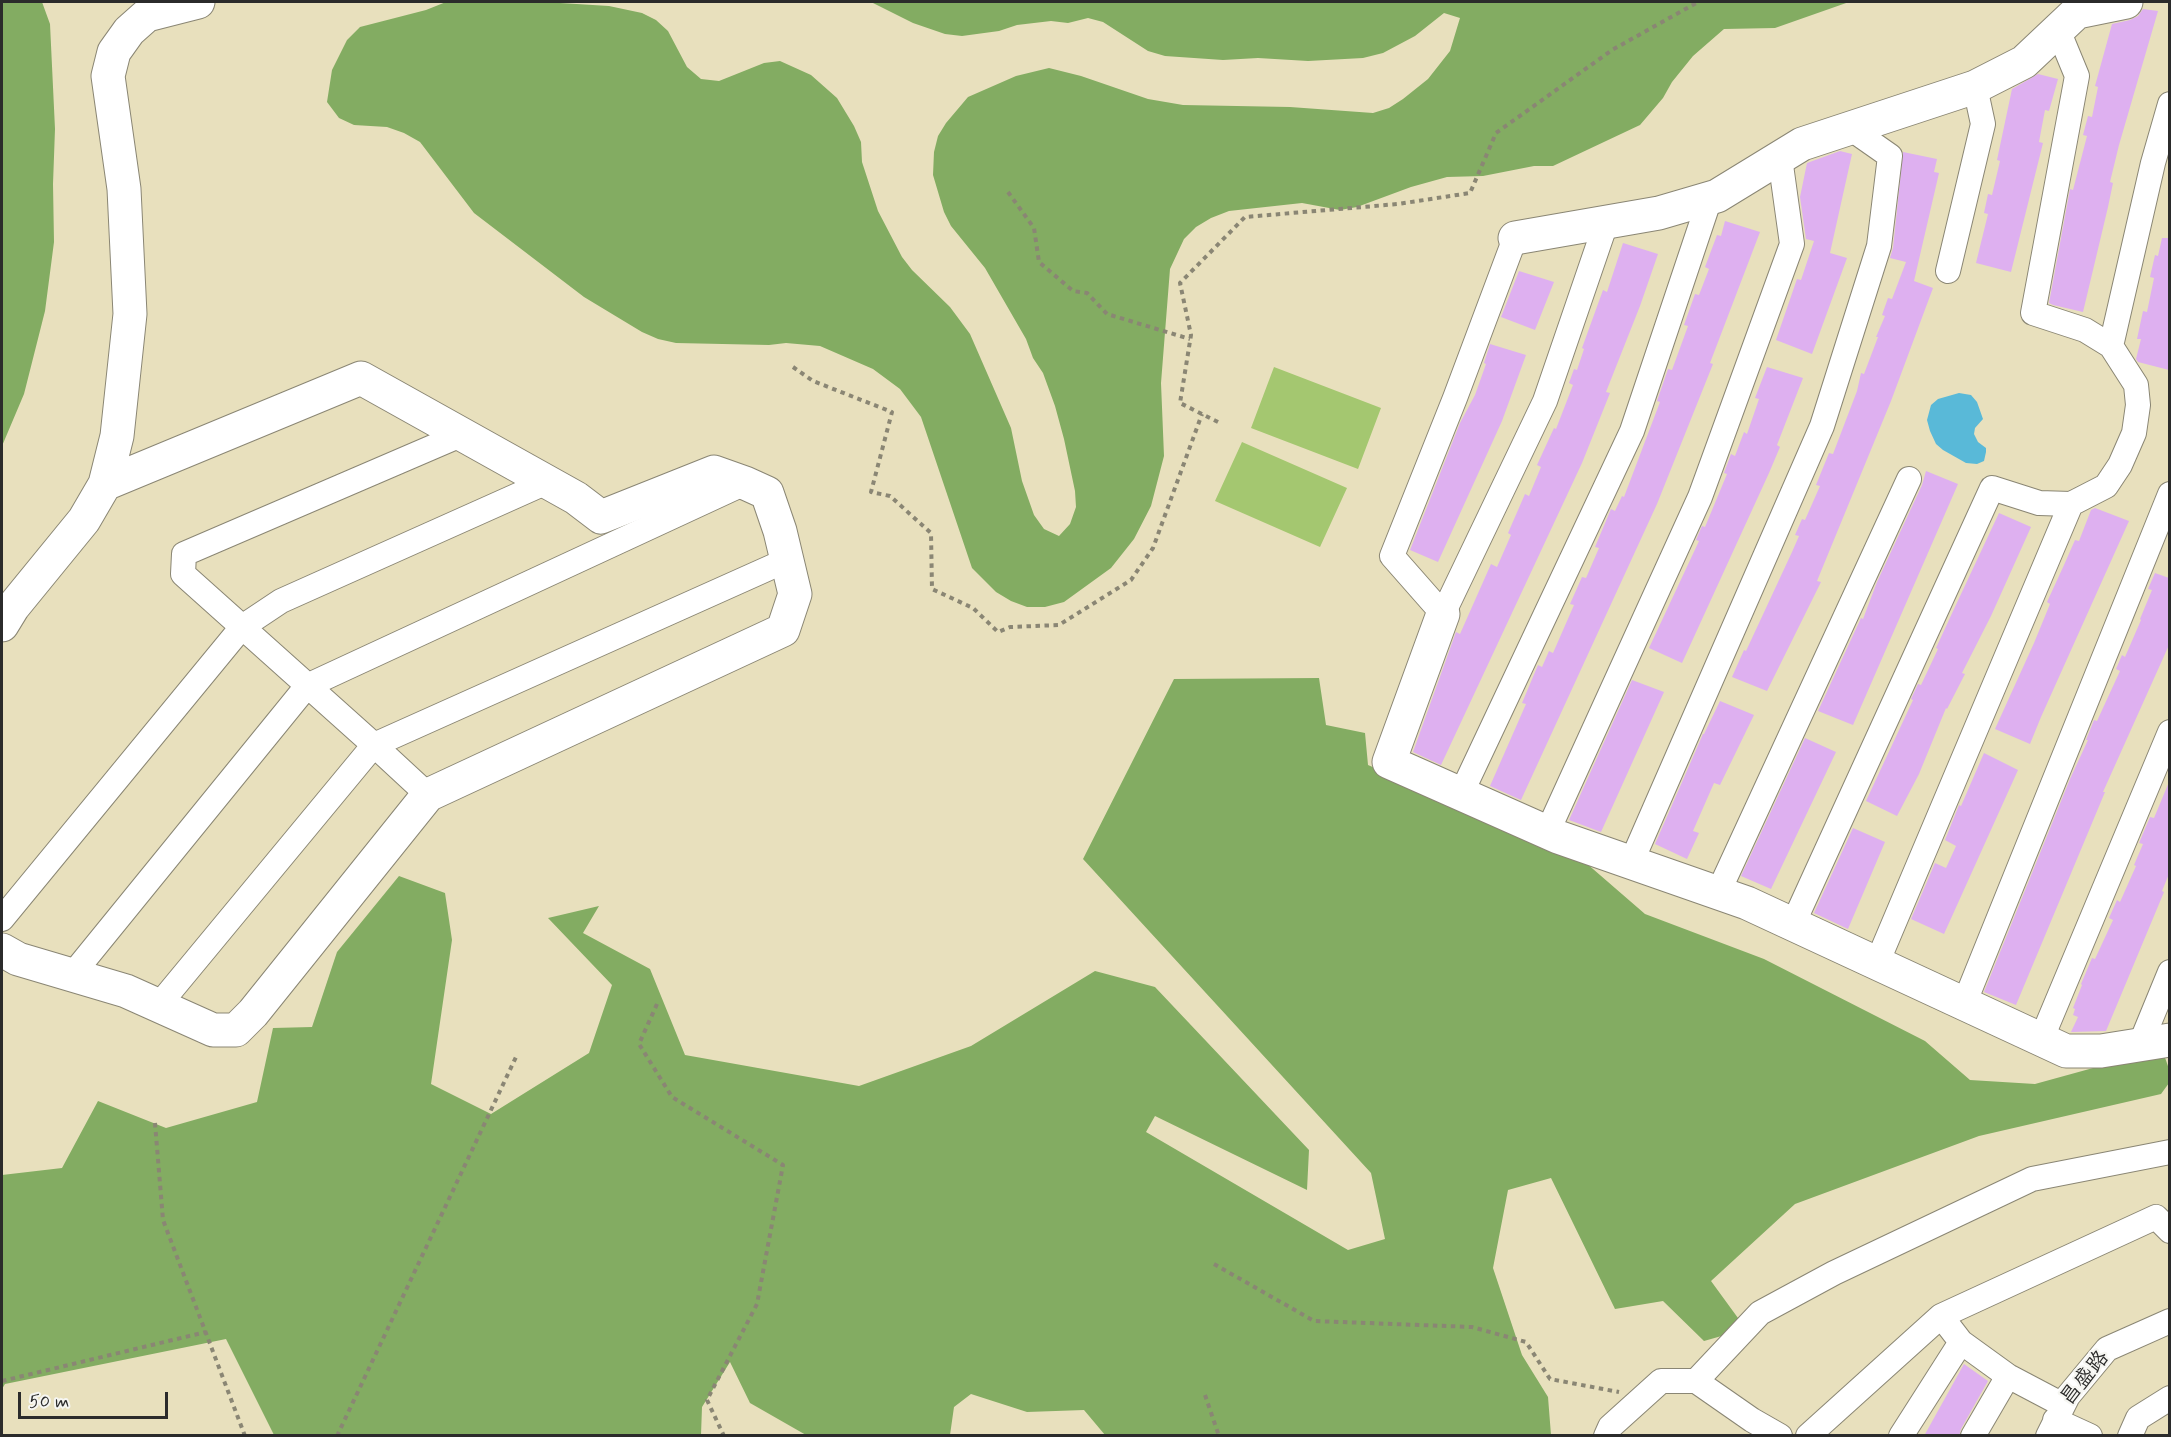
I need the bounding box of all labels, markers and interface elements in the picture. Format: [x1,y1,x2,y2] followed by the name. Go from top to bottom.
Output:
[2056,1347,2116,1411] street label: 昌盛路
[21,1380,171,1418] scale bar
[29,1390,69,1414] text: 50 m

